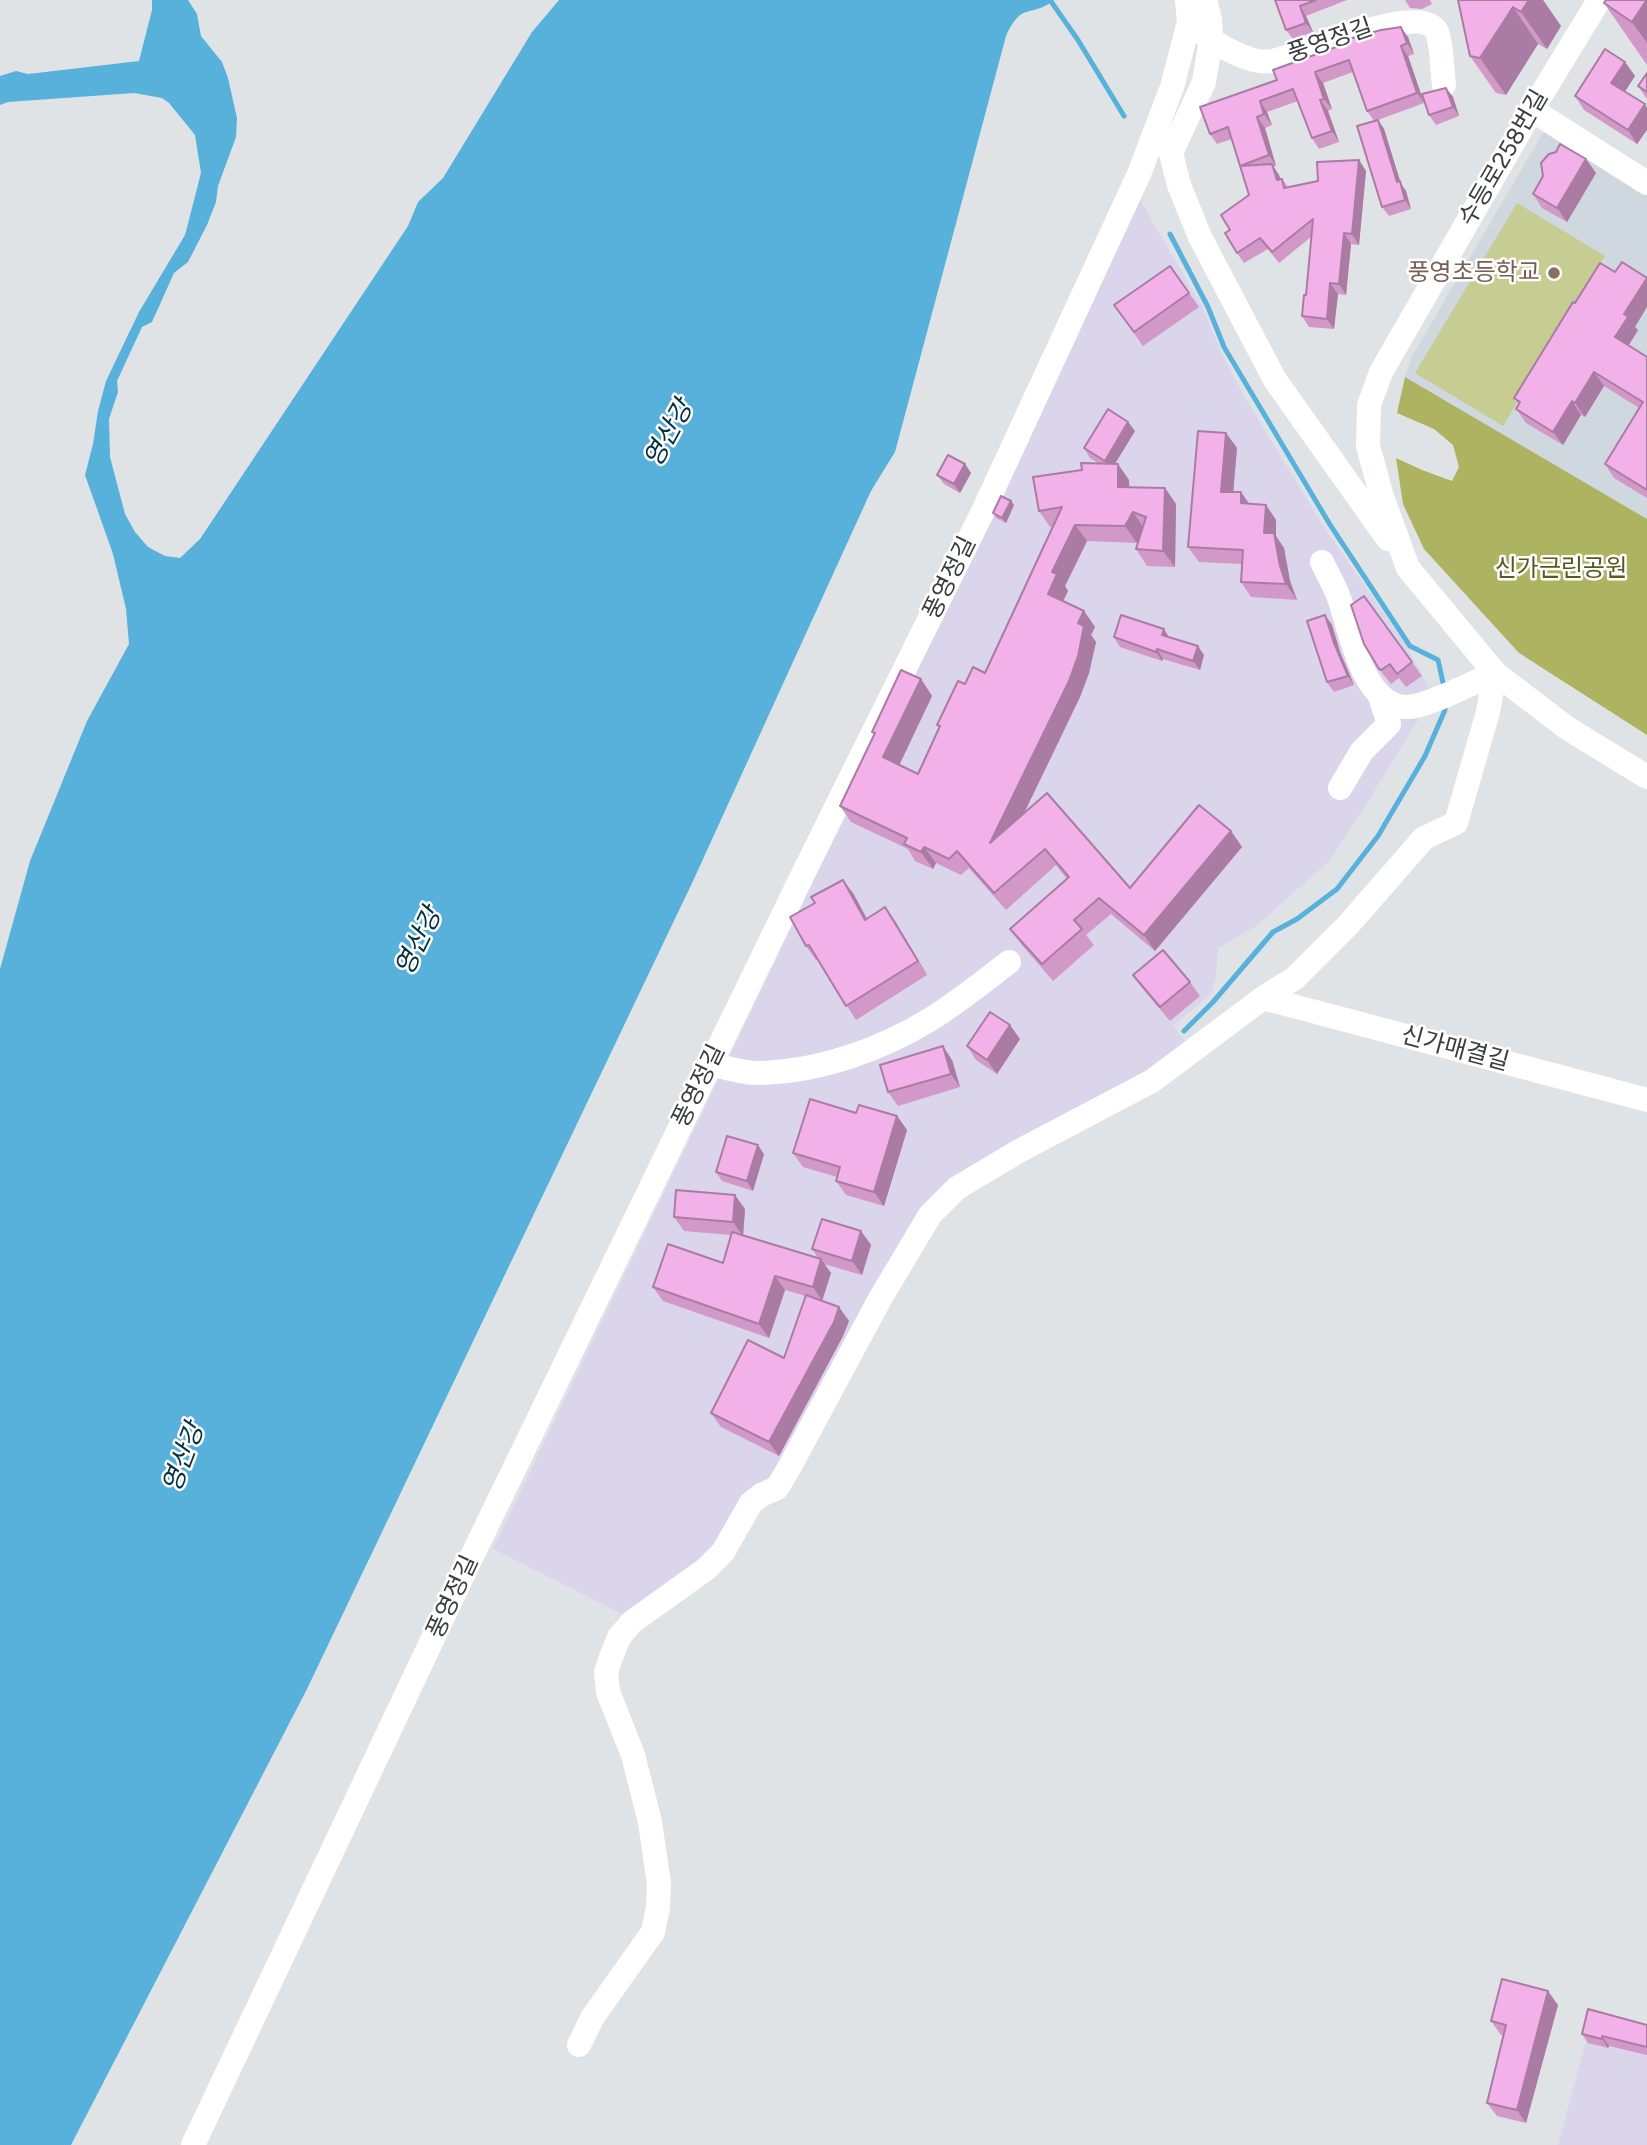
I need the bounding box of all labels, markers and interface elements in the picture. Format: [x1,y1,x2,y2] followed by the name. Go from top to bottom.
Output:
[1284,13,1376,69] street label: 풍영정길
[1453,85,1555,231] street label: 수등로258번길
[1408,259,1540,287] place label: 풍영초등학교
[1546,265,1562,281] marker: 풍영초등학교
[638,395,700,473] water label: 영산강
[918,532,982,624] street label: 풍영정길
[1495,555,1627,583] park label: 신가근린공원
[389,903,449,981] water label: 영산강
[1398,1021,1512,1077] street label: 신가매결길
[667,1040,731,1132] street label: 풍영정길
[157,1419,211,1497] water label: 영산강
[421,1551,485,1643] street label: 풍영정길

